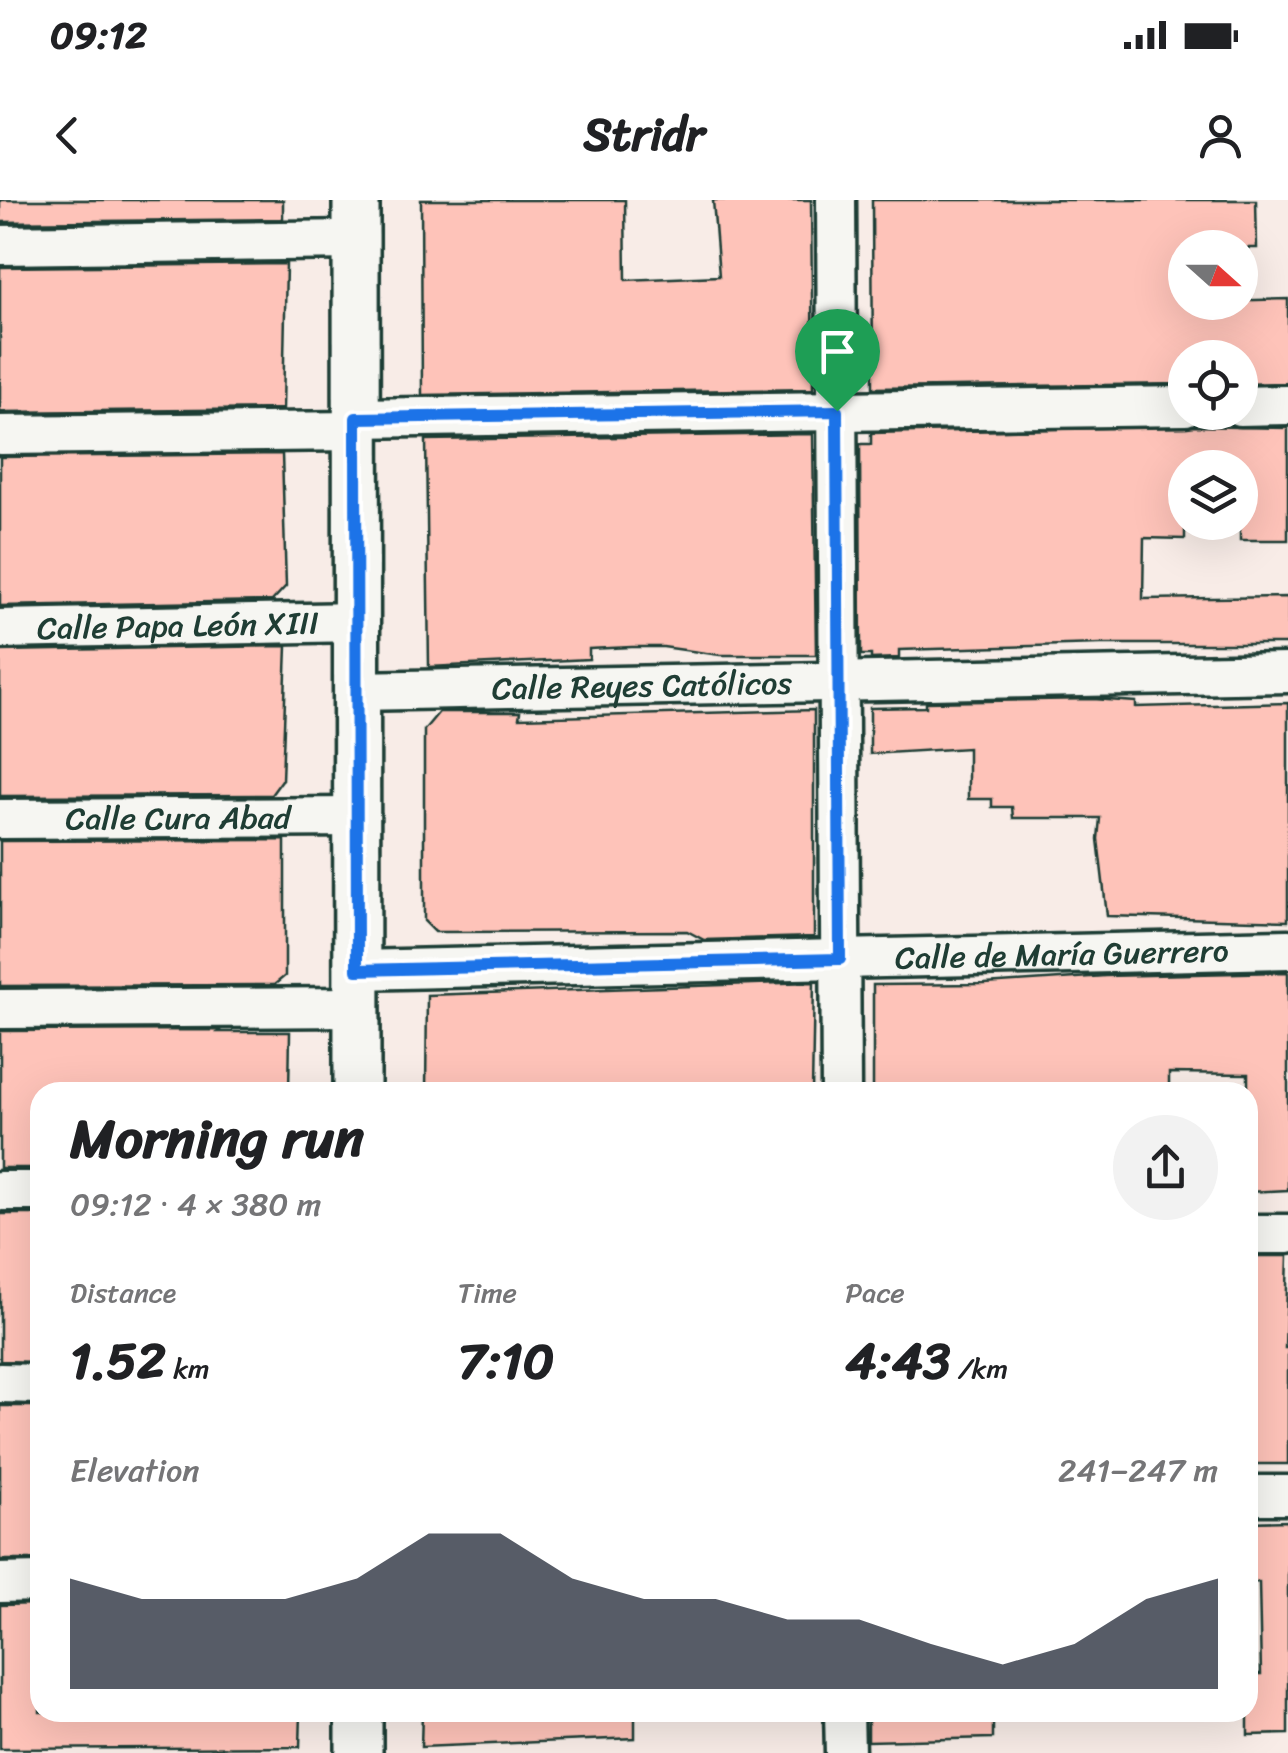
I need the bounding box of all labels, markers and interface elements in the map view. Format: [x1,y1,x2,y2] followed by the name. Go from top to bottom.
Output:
[50,2,147,69] text: 09:12
[584,95,704,175] text: Stridr
[40,108,95,163] icon: back
[1193,108,1248,163] icon: person
[1168,230,1258,320] north arrow
[1168,230,1258,540] map controls
[795,309,880,412] pin
[810,324,865,379] icon: arrive
[1168,340,1258,430] button: locate
[1168,450,1258,540] button: layers
[36,595,320,657] street label: Calle Papa León XIII
[491,655,793,717] street label: Calle Reyes Católicos
[65,789,293,848] street label: Calle Cura Abad
[894,922,1229,987] street label: Calle de María Guerrero
[70,1090,364,1187] text: Morning run
[1113,1115,1218,1220] button: share
[70,1176,321,1233] text: 09:12 · 4 × 380 m
[70,1268,176,1317] text: Distance
[458,1268,517,1317] text: Time
[845,1268,905,1317] text: Pace
[70,1317,166,1406] text: 1.52
[458,1317,554,1406] text: 7:10
[845,1317,950,1406] text: 4:43
[166,1344,210,1393] text: km
[950,1344,1008,1393] text: /km
[70,1442,200,1499] text: Elevation
[1058,1442,1218,1499] text: 241–247 m

